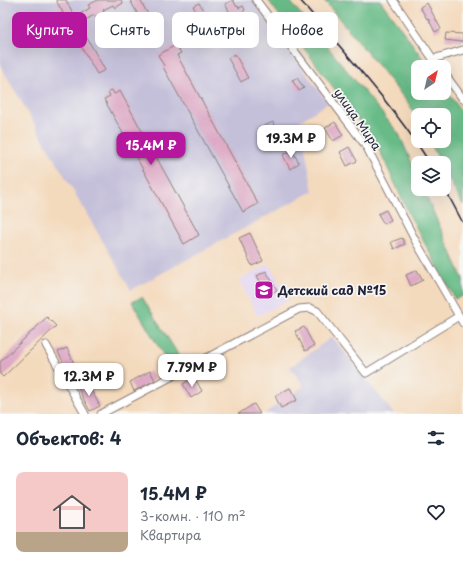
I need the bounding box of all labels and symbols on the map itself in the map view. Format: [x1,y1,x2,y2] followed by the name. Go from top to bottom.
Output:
[411,60,451,100] north arrow
[330,84,386,154] street label: улица Мира
[254,125,328,159] pin: 19.3M ₽
[114,132,188,166] pin: 15.4M ₽
[253,279,275,301] school or university icon: Детский сад №15
[277,281,386,299] place label: Детский сад №15
[155,354,229,388] pin: 7.79M ₽
[52,363,126,397] pin: 12.3M ₽

